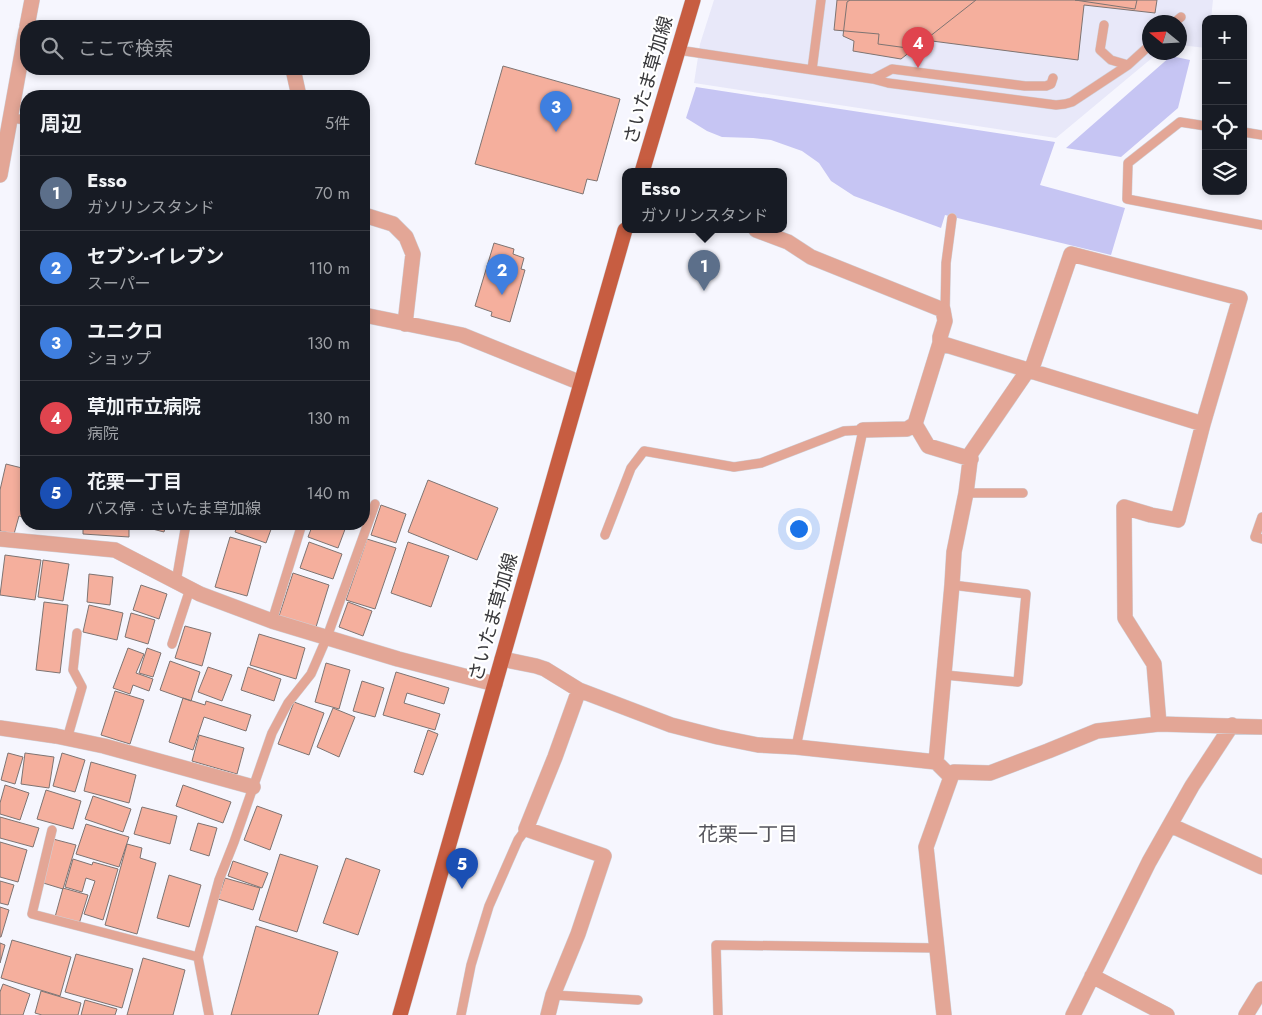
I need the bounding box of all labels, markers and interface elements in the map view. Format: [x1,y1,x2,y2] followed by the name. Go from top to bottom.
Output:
[617,13,679,147] street label: さいたま草加線
[1142,15,1187,60] north arrow
[1202,15,1247,195] map controls
[1202,15,1247,60] button: +
[20,20,370,75] search box
[902,27,934,68] pin: 4
[38,34,66,62] icon: search
[78,35,173,62] text: ここで検索
[1202,60,1247,105] button: −
[540,91,572,132] pin: 3
[1202,105,1247,150] button: locate
[40,109,82,139] text: 周辺
[325,112,350,135] text: 5件
[1202,150,1247,195] button: layers
[87,167,127,194] text: Esso
[622,168,787,233] popup
[641,175,681,202] text: Esso
[52,182,60,205] text: 1
[315,182,350,205] text: 70 m
[87,196,215,219] text: ガソリンスタンド
[641,204,768,227] text: ガソリンスタンド
[87,243,224,270] text: セブン-イレブン
[688,250,720,291] pin: 1
[486,254,518,295] pin: 2
[51,257,61,280] text: 2
[309,257,350,280] text: 110 m
[87,272,151,295] text: スーパー
[87,318,163,345] text: ユニクロ
[51,332,61,355] text: 3
[307,332,350,355] text: 130 m
[87,347,151,370] text: ショップ
[87,393,201,420] text: 草加市立病院
[50,407,62,430] text: 4
[307,407,350,430] text: 130 m
[87,422,119,445] text: 病院
[87,468,182,495] text: 花栗一丁目
[51,482,61,505] text: 5
[307,482,350,505] text: 140 m
[87,497,261,520] text: バス停 · さいたま草加線
[786,516,812,542] your location
[462,550,524,684] street label: さいたま草加線
[698,820,798,849] district label: 花栗一丁目
[446,848,478,889] pin: 5

